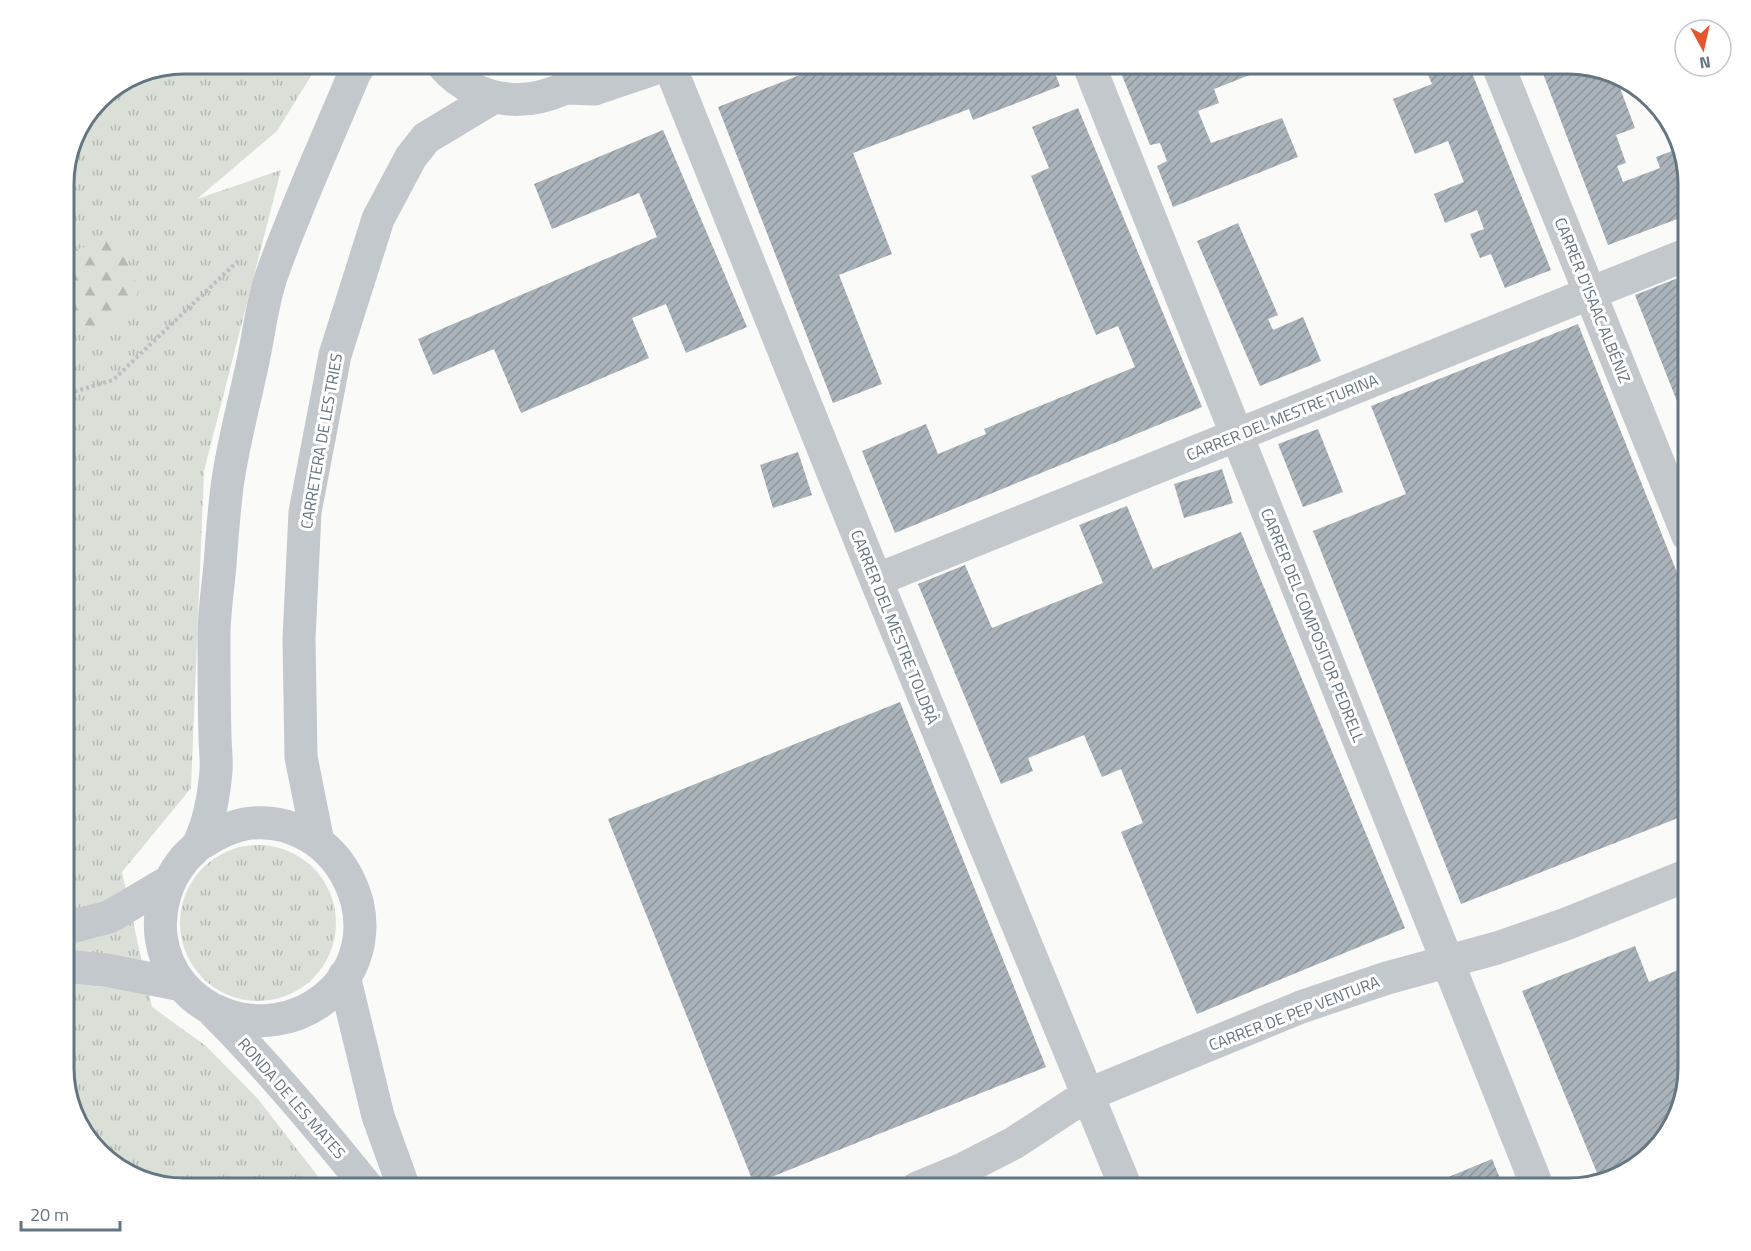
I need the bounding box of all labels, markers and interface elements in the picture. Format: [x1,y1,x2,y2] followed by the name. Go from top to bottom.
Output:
[1673,18,1733,78] north arrow
[1698,50,1712,76] text: N
[1549,214,1637,386] street label: CARRER D'ISAAC ALBÉNIZ
[294,351,348,531] street label: CARRETERA DE LES TRIES
[1182,367,1382,467] street label: CARRER DEL MESTRE TURINA
[1255,504,1371,746] street label: CARRER DEL COMPOSITOR PEDRELL
[845,526,945,728] street label: CARRER DEL MESTRE TOLDRÀ
[1205,969,1383,1057] street label: CARRER DE PEP VENTURA
[232,1032,352,1164] street label: RONDA DE LES MATES
[21,1194,120,1232] scale bar
[30,1201,69,1228] text: 20 m

